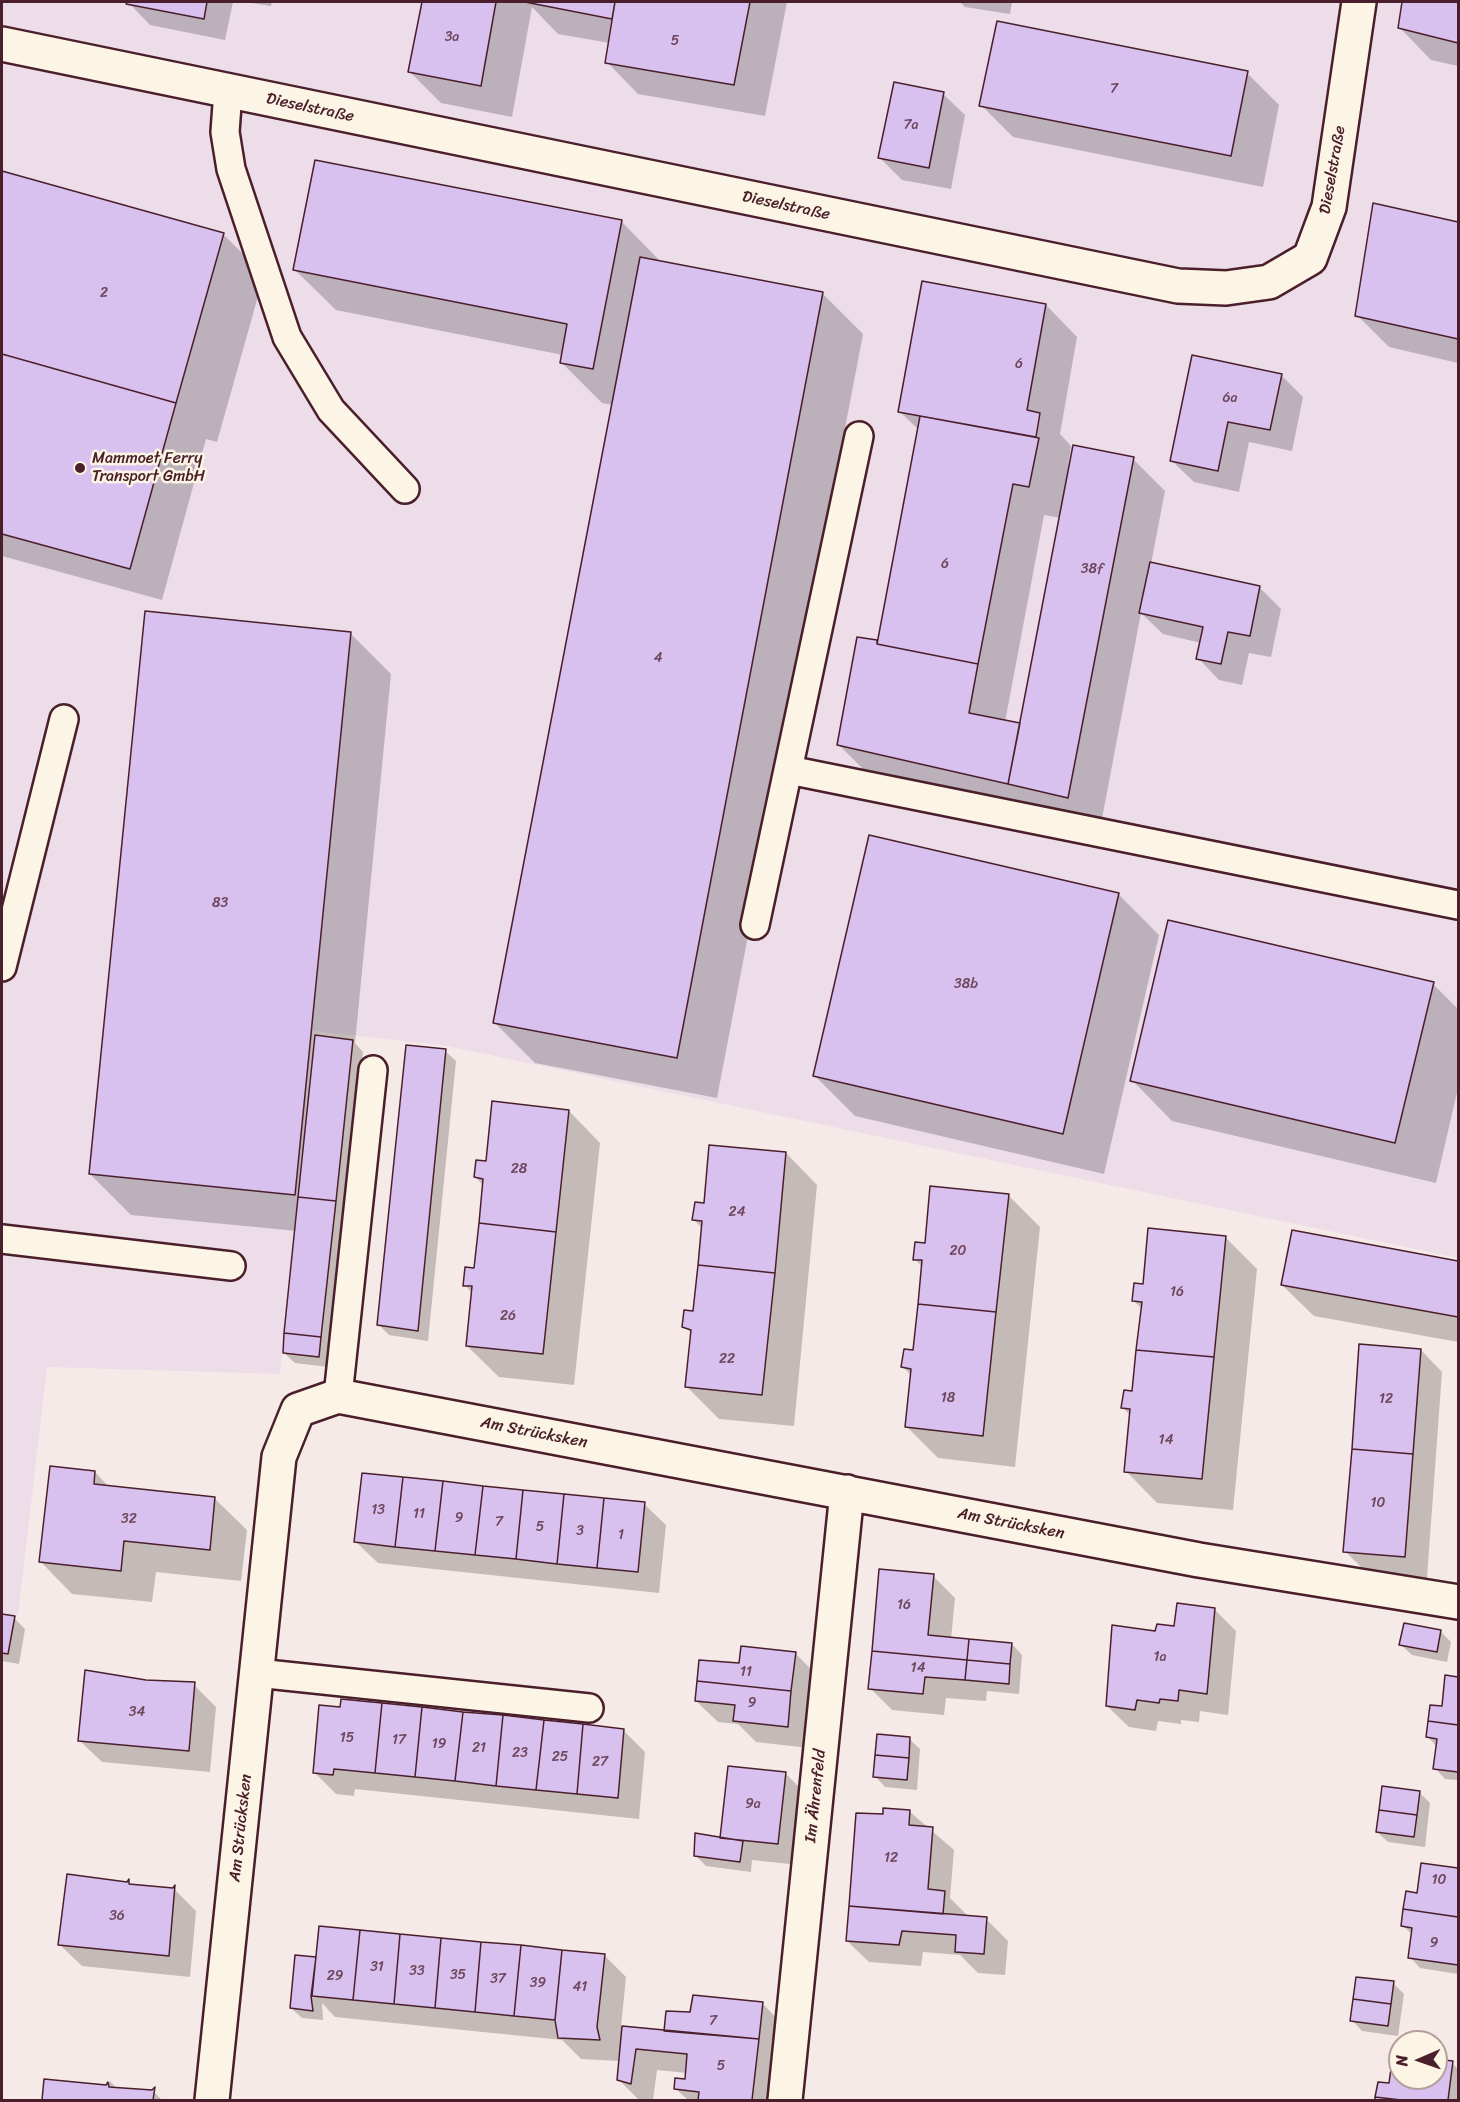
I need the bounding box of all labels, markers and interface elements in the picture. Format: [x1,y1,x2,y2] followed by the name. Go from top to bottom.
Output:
[445,29,459,45] house number: 3a
[671,33,679,49] house number: 5
[1110,81,1118,97] house number: 7
[264,89,356,127] street label: Dieselstraße
[903,117,919,133] house number: 7a
[1316,124,1350,216] street label: Dieselstraße
[740,187,832,225] street label: Dieselstraße
[100,285,108,301] house number: 2
[1015,356,1023,372] house number: 6
[1223,390,1237,406] house number: 6a
[92,449,205,487] place label: Mammoet Ferry Transport GmbH
[73,461,87,475] marker: Mammoet Ferry Transport GmbH
[941,556,949,572] house number: 6
[1081,561,1103,577] house number: 38f
[654,650,662,666] house number: 4
[212,895,228,911] house number: 83
[954,976,978,992] house number: 38b
[511,1161,527,1177] house number: 28
[729,1204,745,1220] house number: 24
[950,1243,966,1259] house number: 20
[1170,1284,1184,1300] house number: 16
[500,1308,516,1324] house number: 26
[719,1351,735,1367] house number: 22
[941,1390,955,1406] house number: 18
[1379,1391,1393,1407] house number: 12
[479,1413,589,1453] street label: Am Strücksken
[1159,1432,1173,1448] house number: 14
[1371,1495,1385,1511] house number: 10
[371,1502,385,1518] house number: 13
[956,1504,1066,1544] street label: Am Strücksken
[413,1506,425,1522] house number: 11
[455,1510,463,1526] house number: 9
[121,1511,137,1527] house number: 32
[495,1514,503,1530] house number: 7
[536,1519,544,1535] house number: 5
[576,1523,584,1539] house number: 3
[618,1527,624,1543] house number: 1
[897,1597,911,1613] house number: 16
[1153,1649,1167,1665] house number: 1a
[911,1660,925,1676] house number: 14
[740,1664,752,1680] house number: 11
[748,1695,756,1711] house number: 9
[129,1704,145,1720] house number: 34
[340,1730,354,1746] house number: 15
[392,1732,406,1748] house number: 17
[432,1736,446,1752] house number: 19
[472,1740,486,1756] house number: 21
[512,1745,528,1761] house number: 23
[552,1749,568,1765] house number: 25
[802,1749,830,1843] street label: Im Ährenfeld
[592,1754,608,1770] house number: 27
[226,1773,256,1883] street label: Am Strücksken
[745,1796,761,1812] house number: 9a
[884,1850,898,1866] house number: 12
[1432,1872,1446,1888] house number: 10
[109,1908,125,1924] house number: 36
[1430,1935,1438,1951] house number: 9
[370,1959,384,1975] house number: 31
[409,1963,425,1979] house number: 33
[450,1967,466,1983] house number: 35
[327,1968,343,1984] house number: 29
[490,1971,506,1987] house number: 37
[530,1975,546,1991] house number: 39
[573,1979,587,1995] house number: 41
[709,2013,717,2029] house number: 7
[1388,2030,1448,2090] north arrow
[1387,2055,1416,2067] text: N
[717,2058,725,2074] house number: 5

